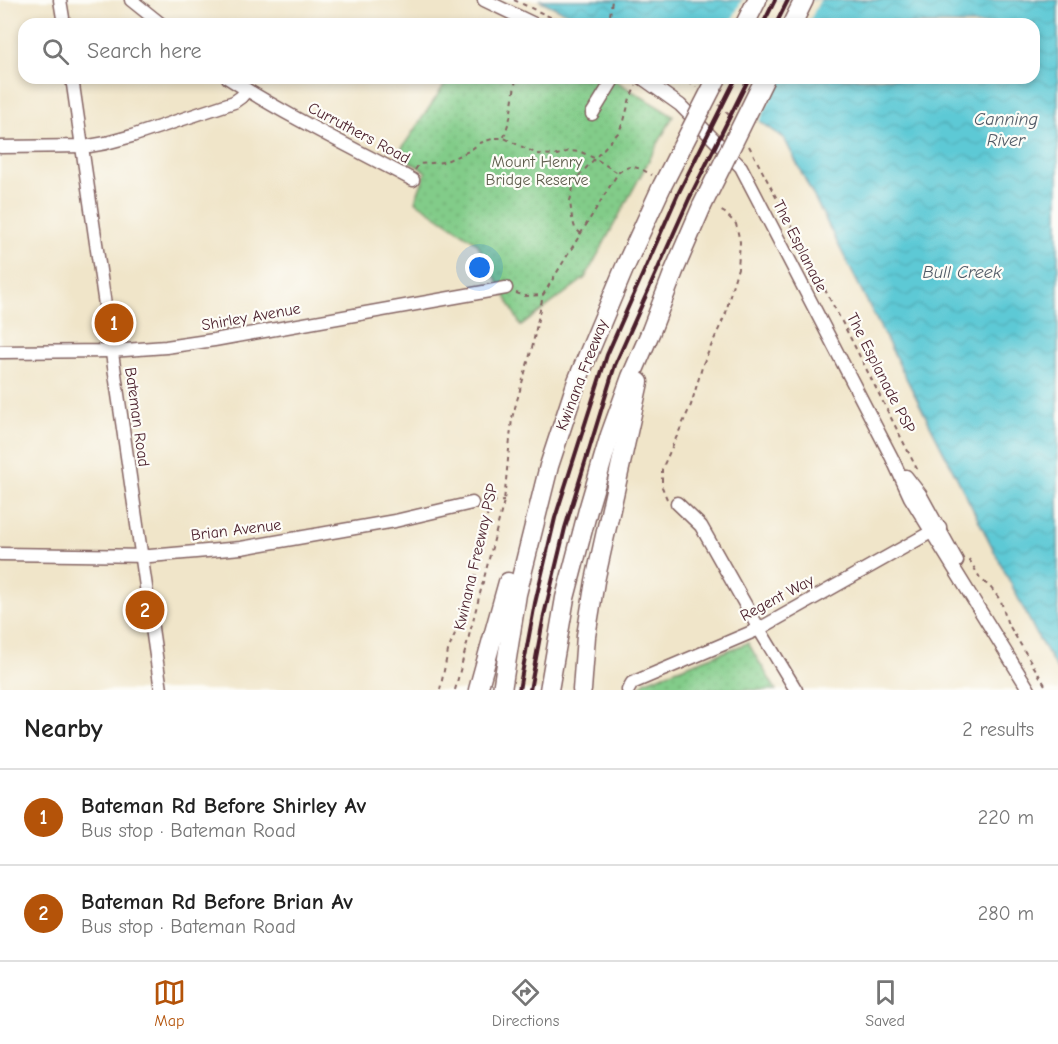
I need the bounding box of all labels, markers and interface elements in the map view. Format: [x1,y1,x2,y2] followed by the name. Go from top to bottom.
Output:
[18,18,1040,84] search box
[39,35,72,68] icon: search
[87,38,202,64] text: Search here
[305,99,413,167] street label: Curruthers Road
[974,109,1038,151] water label: Canning River
[486,153,588,189] park label: Mount Henry Bridge Reserve
[769,197,831,295] street label: The Esplanade
[465,253,494,282] your location
[922,262,1002,283] water label: Bull Creek
[200,299,302,335] street label: Shirley Avenue
[94,300,134,346] pin: 1
[843,310,919,436] street label: The Esplanade PSP
[553,316,612,433] street label: Kwinana Freeway
[121,366,153,468] street label: Bateman Road
[450,482,502,632] street label: Kwinana Freeway PSP
[190,516,282,544] street label: Brian Avenue
[737,571,818,625] street label: Regent Way
[126,588,164,632] pin: 2
[24,714,103,744] text: Nearby
[962,718,1034,741] text: 2 results
[81,793,366,819] text: Bateman Rd Before Shirley Av
[40,806,47,829] text: 1
[978,806,1034,829] text: 220 m
[81,819,296,842] text: Bus stop · Bateman Road
[81,889,353,915] text: Bateman Rd Before Brian Av
[39,902,48,925] text: 2
[978,902,1034,925] text: 280 m
[81,915,296,938] text: Bus stop · Bateman Road
[153,976,186,1030] tab: Map
[492,976,559,1030] tab: Directions
[865,976,905,1030] tab: Saved

